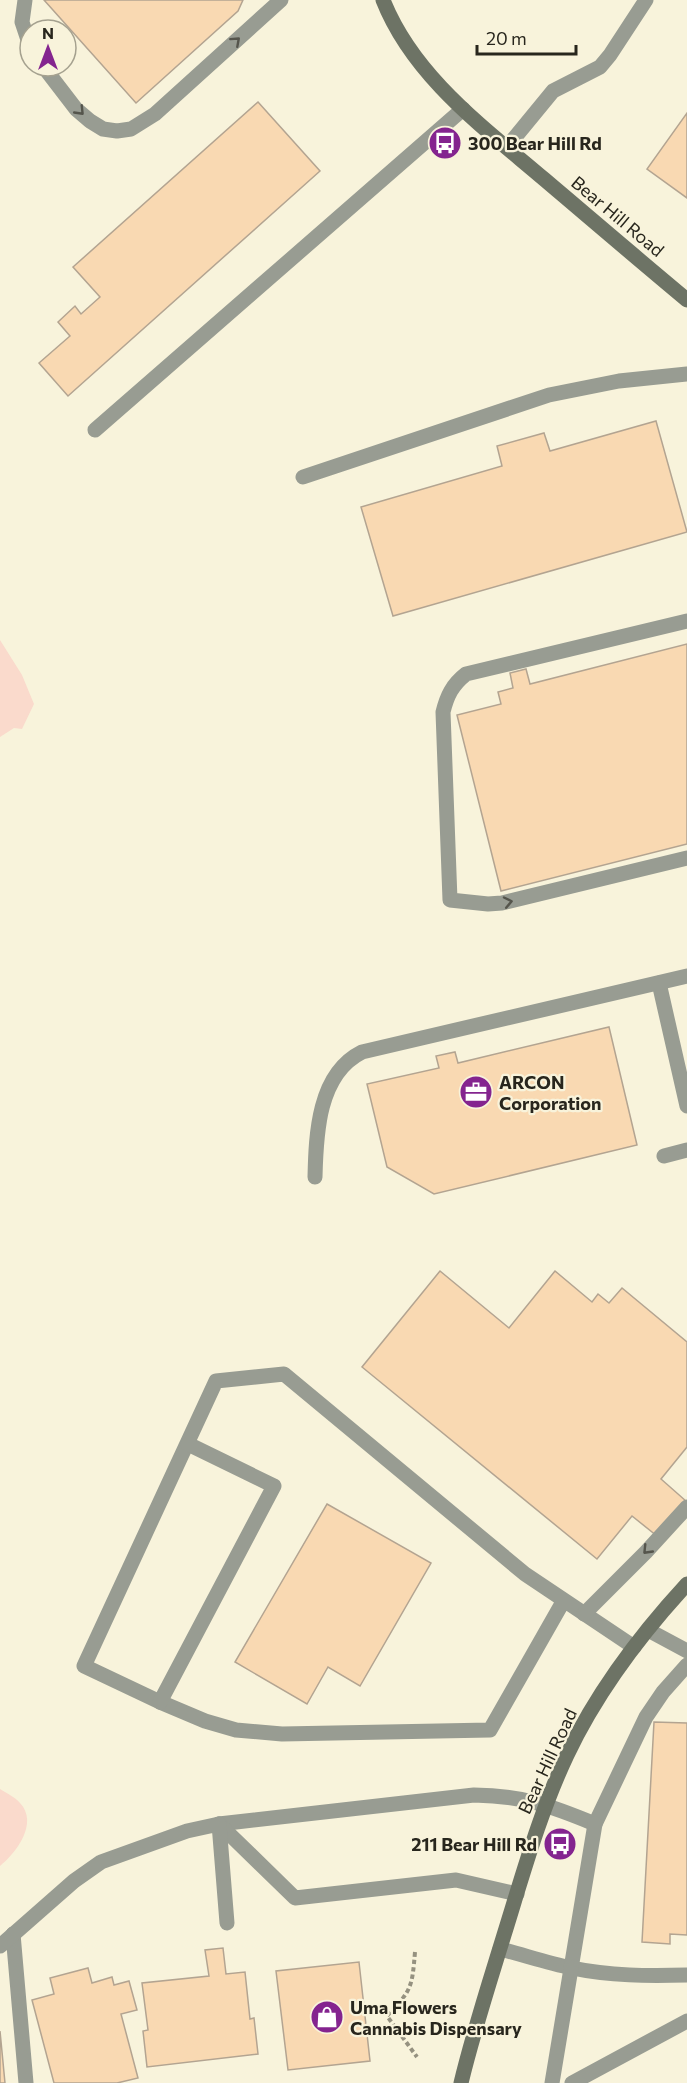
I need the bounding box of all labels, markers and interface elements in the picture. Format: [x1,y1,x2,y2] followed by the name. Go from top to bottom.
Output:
[18,18,78,78] north arrow
[477,18,576,56] scale bar
[42,23,54,42] text: N
[486,27,527,49] text: 20 m
[229,37,239,48] one-way arrow
[72,104,83,115] one-way arrow
[427,125,463,161] bus stop icon: 300 Bear Hill Rd
[468,132,602,154] place label: 300 Bear Hill Rd
[567,171,669,261] street label: Bear Hill Road
[503,896,513,909] one-way arrow
[499,1071,601,1114] place label: ARCON Corporation
[458,1074,494,1110] office icon: ARCON Corporation
[644,1543,655,1554] one-way arrow
[513,1705,581,1817] street label: Bear Hill Road
[542,1826,578,1862] bus stop icon: 211 Bear Hill Rd
[411,1833,537,1855] place label: 211 Bear Hill Rd
[350,1996,522,2039] place label: Uma Flowers Cannabis Dispensary
[309,1999,345,2035] shop icon: Uma Flowers Cannabis Dispensary

